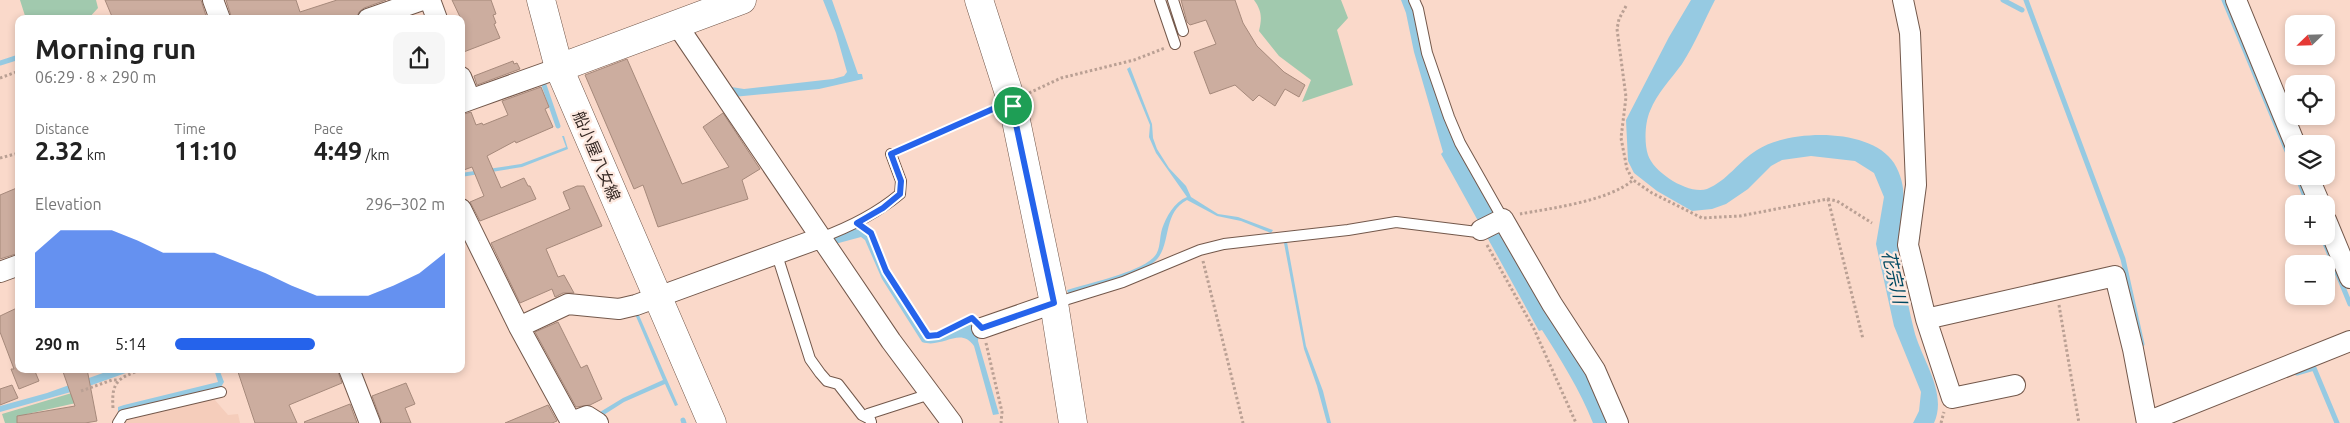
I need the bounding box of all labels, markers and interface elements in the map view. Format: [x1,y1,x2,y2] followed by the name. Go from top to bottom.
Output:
[2285,15,2335,65] north arrow
[2285,15,2335,305] map controls
[393,32,445,84] button: share
[35,33,196,64] text: Morning run
[35,68,156,86] text: 06:29 · 8 × 290 m
[2285,75,2335,125] button: locate
[992,85,1034,127] pin
[999,92,1027,120] icon: arrive
[570,108,624,204] street label: 船小屋八女線
[35,121,89,137] text: Distance
[174,121,206,137] text: Time
[314,121,343,137] text: Pace
[2285,135,2335,185] button: layers
[35,137,83,165] text: 2.32
[174,137,237,165] text: 11:10
[314,137,362,165] text: 4:49
[83,147,106,163] text: km
[362,147,390,163] text: /km
[35,195,102,213] text: Elevation
[365,195,445,213] text: 296–302 m
[2285,195,2335,245] button: +
[1879,248,1911,308] water label: 花宗川
[2285,255,2335,305] button: −
[35,335,80,353] text: 290 m
[115,335,146,353] text: 5:14

